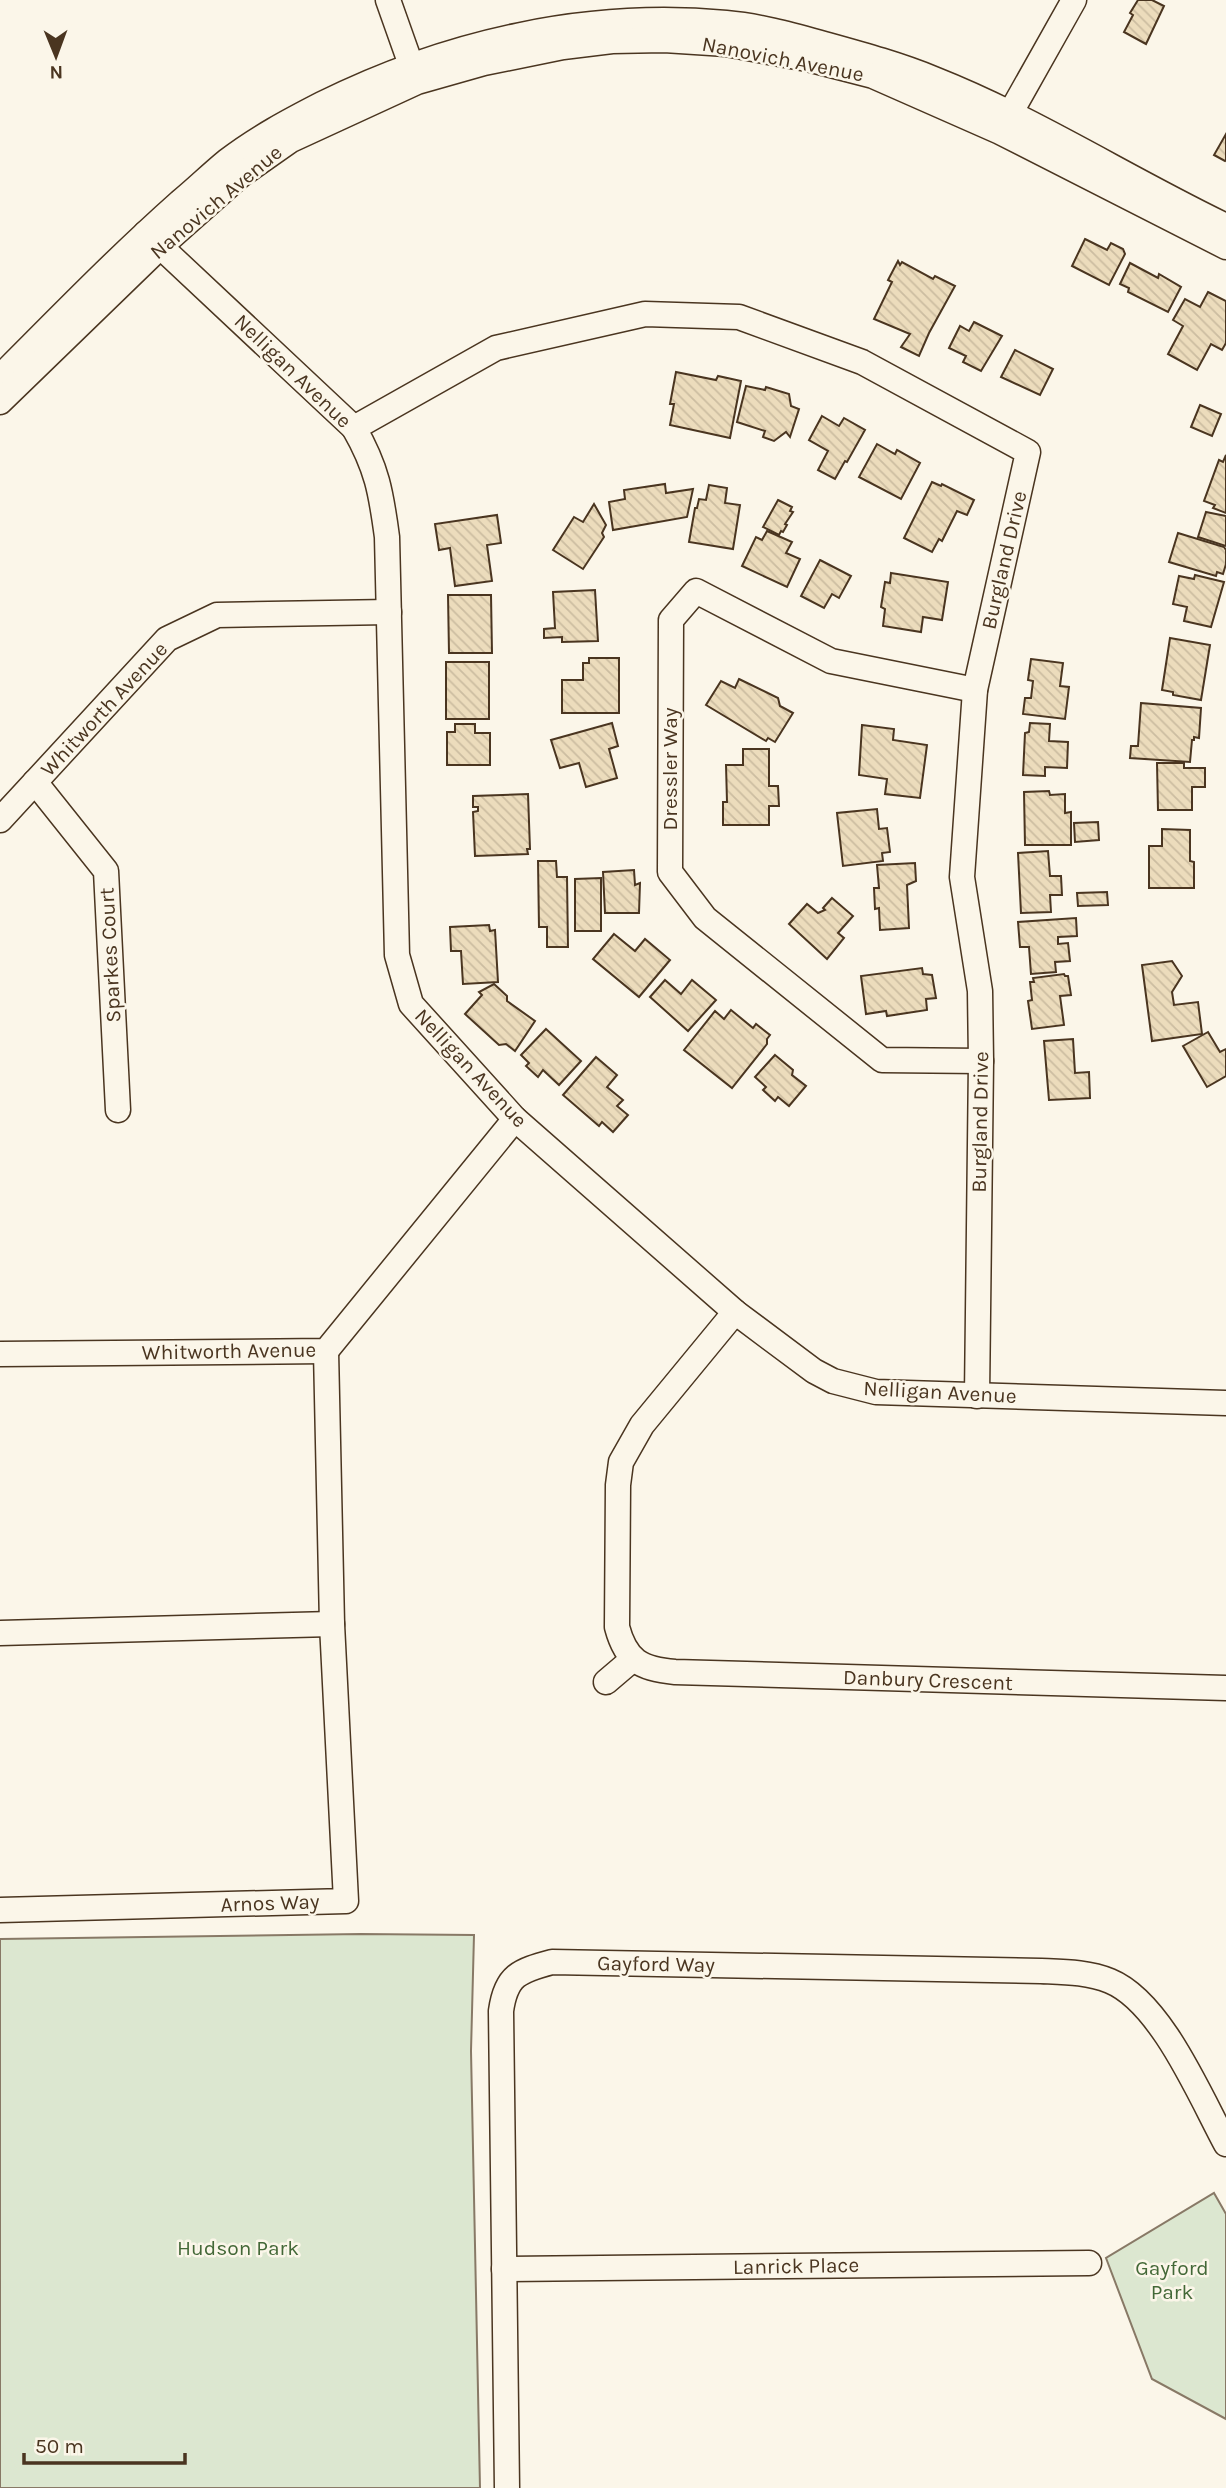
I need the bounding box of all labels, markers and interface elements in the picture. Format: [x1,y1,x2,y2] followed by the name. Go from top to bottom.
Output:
[21,21,91,91] north arrow
[700,32,866,86] street label: Nanovich Avenue
[49,61,63,83] text: N
[145,140,287,264] street label: Nanovich Avenue
[230,309,356,433] street label: Nelligan Avenue
[976,488,1032,632] street label: Burgland Drive
[36,637,172,781] street label: Whitworth Avenue
[658,707,682,831] street label: Dressler Way
[94,887,126,1023] street label: Sparkes Court
[410,1004,532,1132] street label: Nelligan Avenue
[967,1051,993,1193] street label: Burgland Drive
[142,1337,316,1365] street label: Whitworth Avenue
[863,1376,1017,1408] street label: Nelligan Avenue
[843,1665,1014,1695] street label: Danbury Crescent
[220,1889,320,1917] street label: Arnos Way
[597,1951,715,1977] street label: Gayford Way
[177,2236,299,2260] park label: Hudson Park
[733,2253,859,2279] street label: Lanrick Place
[1135,2256,1209,2304] park label: Gayford Park
[24,2422,186,2466] scale bar
[35,2434,84,2458] text: 50 m

